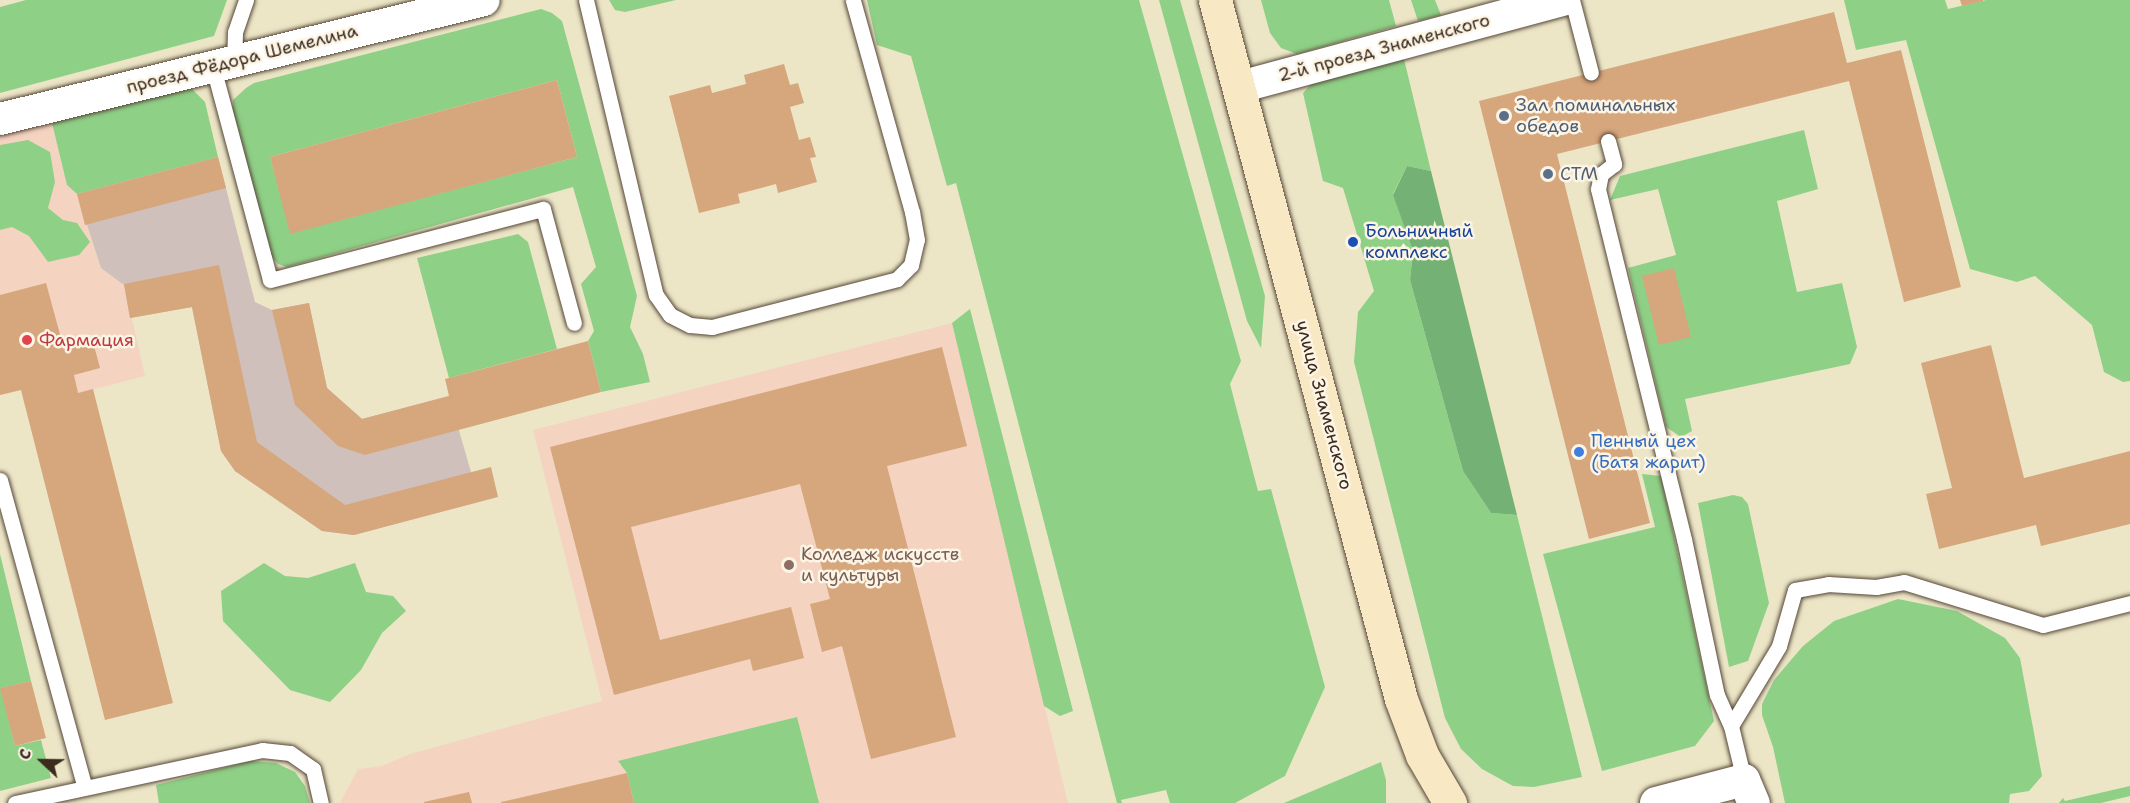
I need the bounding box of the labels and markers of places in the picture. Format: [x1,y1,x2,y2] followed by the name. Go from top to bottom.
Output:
[1516,95,1675,138] place label: Зал поминальных обедов
[1497,109,1511,123] marker: Зал поминальных обедов
[1560,163,1598,185] place label: СТМ
[1541,167,1555,181] marker: СТМ
[1365,221,1473,264] place label: Больничный комплекс
[1346,235,1360,249] marker: Больничный комплекс
[39,329,134,351] place label: Фармация
[20,333,34,347] marker: Фармация
[1591,431,1706,474] place label: Пенный цех (Батя жарит)
[1572,445,1586,459] marker: Пенный цех (Батя жарит)
[801,544,959,586] place label: Колледж искусств и культуры
[782,558,796,572] marker: Колледж искусств и культуры

